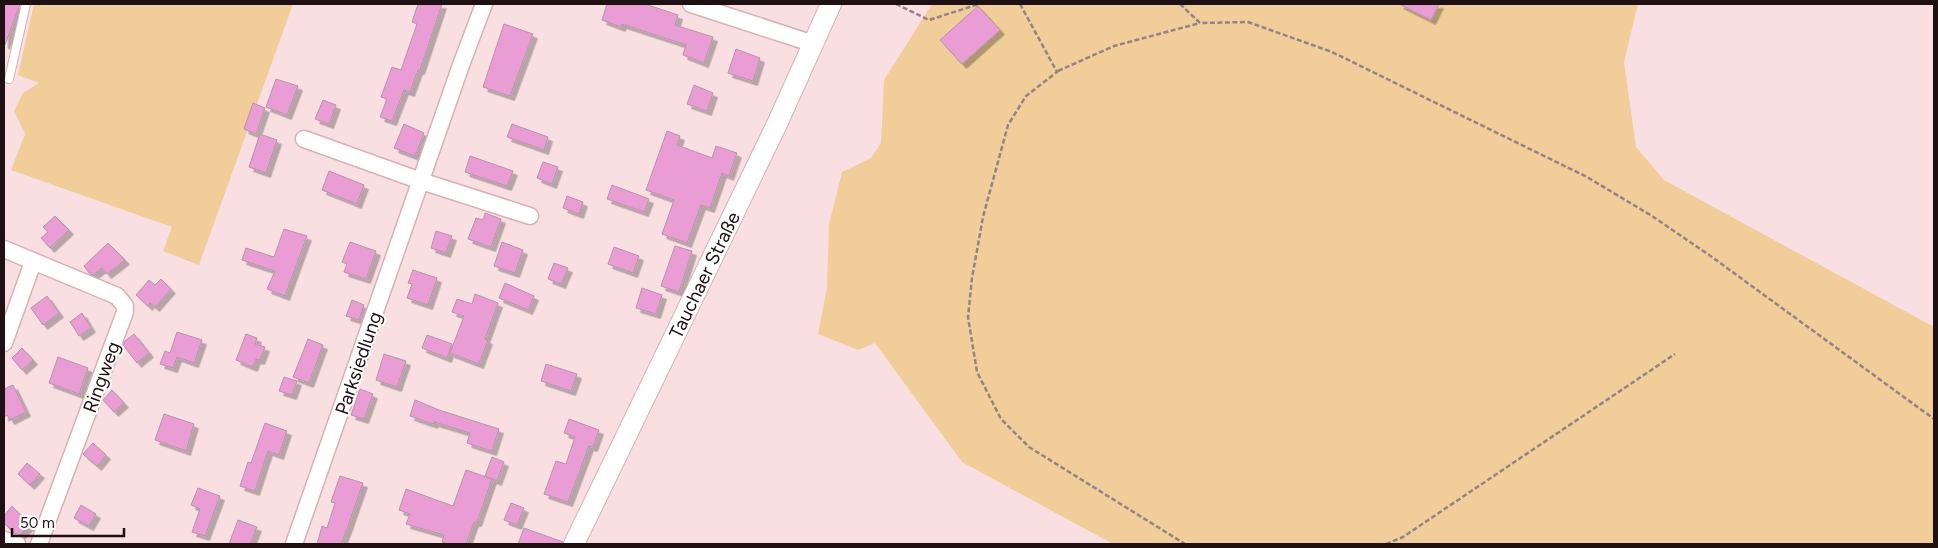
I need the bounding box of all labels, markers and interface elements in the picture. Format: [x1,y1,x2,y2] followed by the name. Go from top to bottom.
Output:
[664,208,745,342] street label: Tauchaer Straße
[330,309,387,418] street label: Parksiedlung
[78,338,125,416] street label: Ringweg
[12,506,125,538] scale bar
[20,514,55,532] text: 50 m

